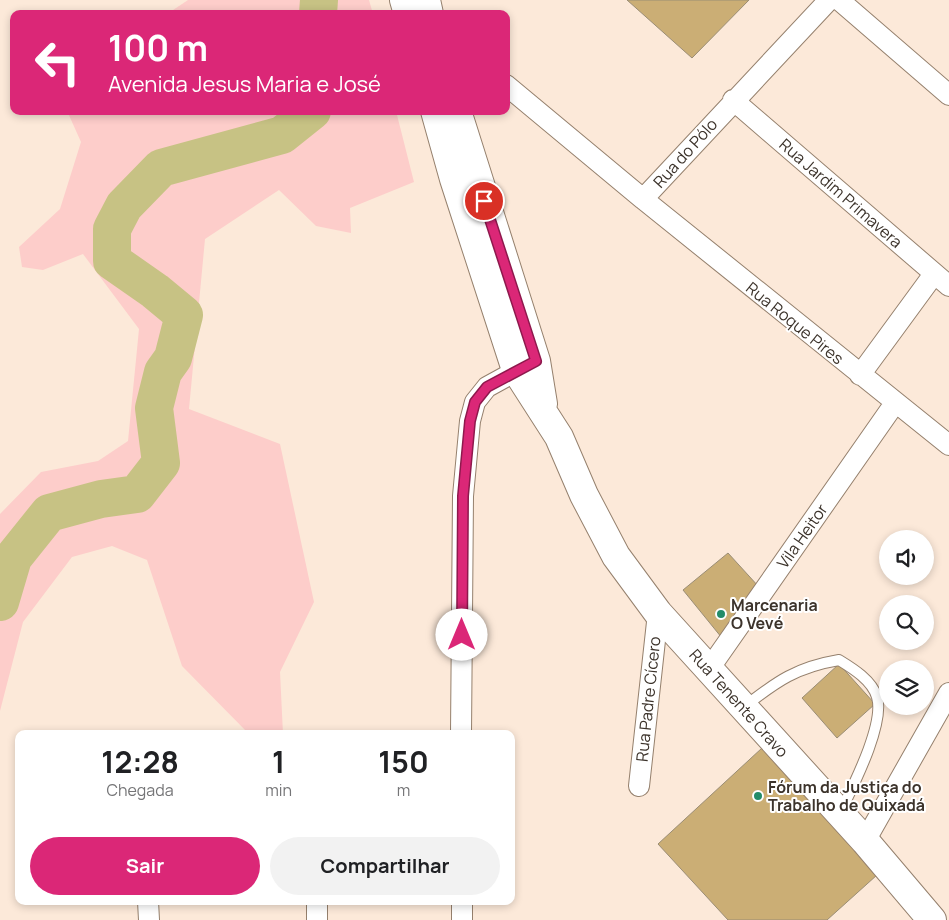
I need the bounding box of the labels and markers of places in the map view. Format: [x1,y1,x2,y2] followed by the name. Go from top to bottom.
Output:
[463,180,505,222] pin
[731,594,818,634] place label: Marcenaria O Vevé
[715,608,727,620] marker: Marcenaria O Vevé
[768,776,925,816] place label: Fórum da Justiça do Trabalho de Quixadá
[752,790,764,802] marker: Fórum da Justiça do Trabalho de Quixadá

